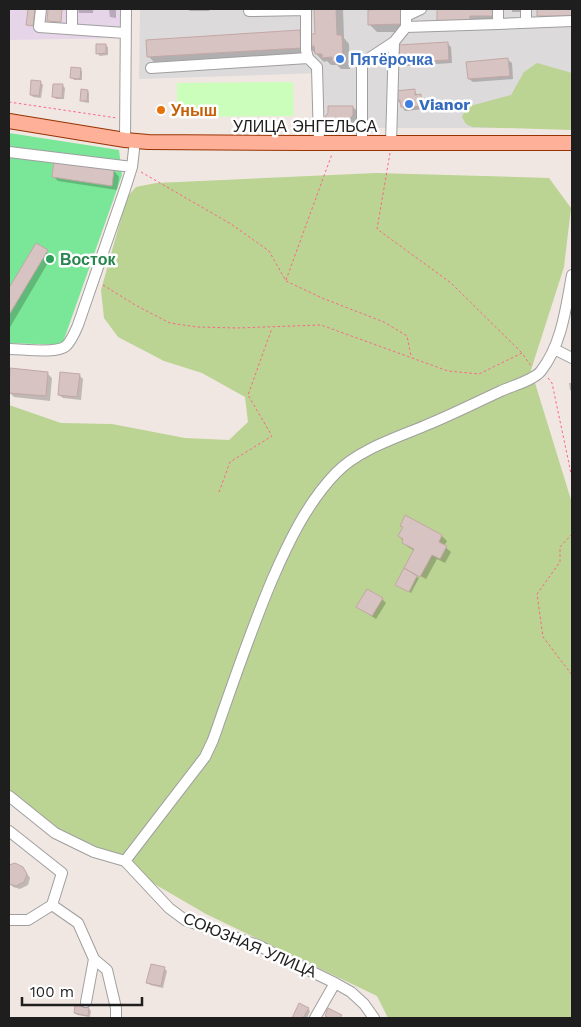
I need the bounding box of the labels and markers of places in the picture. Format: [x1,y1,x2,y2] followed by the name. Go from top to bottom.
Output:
[350,50,433,69] place label: Пятёрочка
[334,53,346,65] marker: Пятёрочка
[419,95,470,114] place label: Vianor
[403,98,415,110] marker: Vianor
[171,101,217,120] place label: Уныш
[155,104,167,116] marker: Уныш
[60,250,116,269] place label: Восток
[44,253,56,265] marker: Восток

